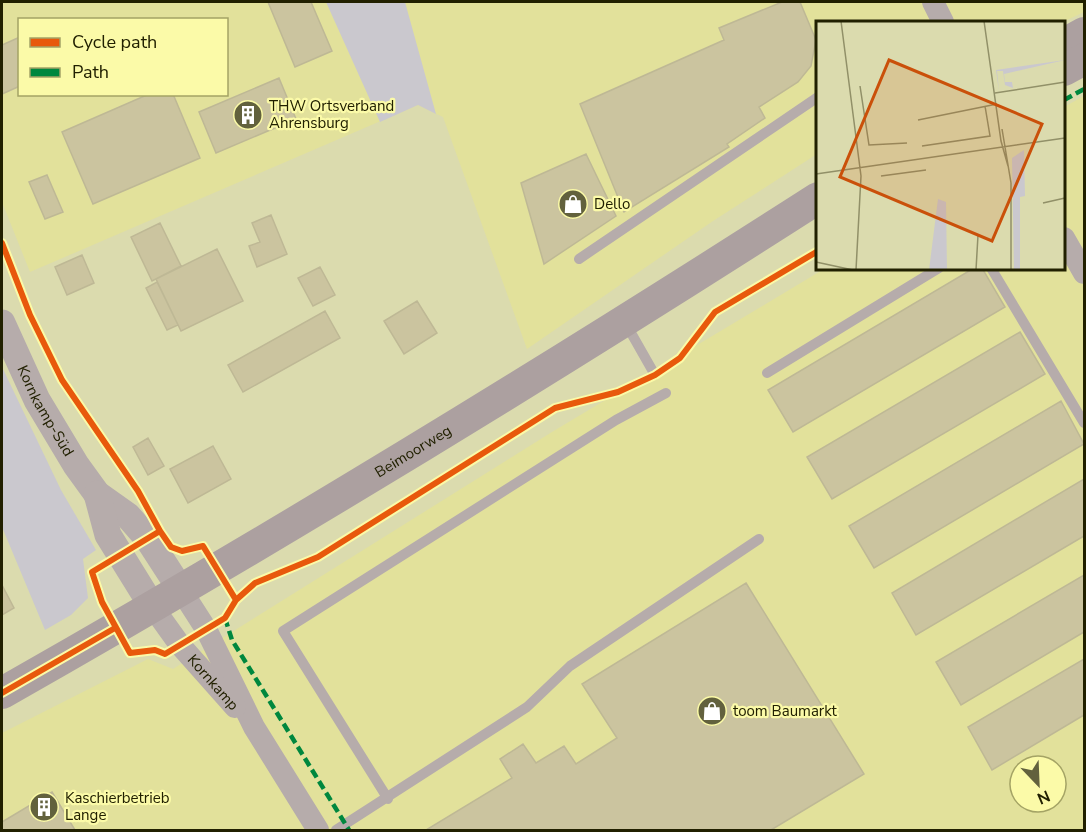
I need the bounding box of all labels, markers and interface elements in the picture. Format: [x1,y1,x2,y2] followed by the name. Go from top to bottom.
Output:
[18,18,228,96] legend
[816,21,1065,270] inset map
[72,30,157,54] text: Cycle path
[72,60,109,84] text: Path
[269,96,394,133] place label: THW Ortsverband Ahrensburg
[232,99,264,131] building icon: THW Ortsverband Ahrensburg
[557,188,589,220] shop icon: Dello
[594,194,630,214] place label: Dello
[13,362,79,460] street label: Kornkamp-Süd
[371,420,455,482] street label: Beimoorweg
[183,650,244,715] street label: Kornkamp
[696,695,728,727] shop icon: toom Baumarkt
[733,701,838,721] place label: toom Baumarkt
[1008,754,1068,814] north arrow
[1034,784,1053,809] text: N
[65,788,170,825] place label: Kaschierbetrieb Lange
[28,791,60,823] building icon: Kaschierbetrieb Lange

